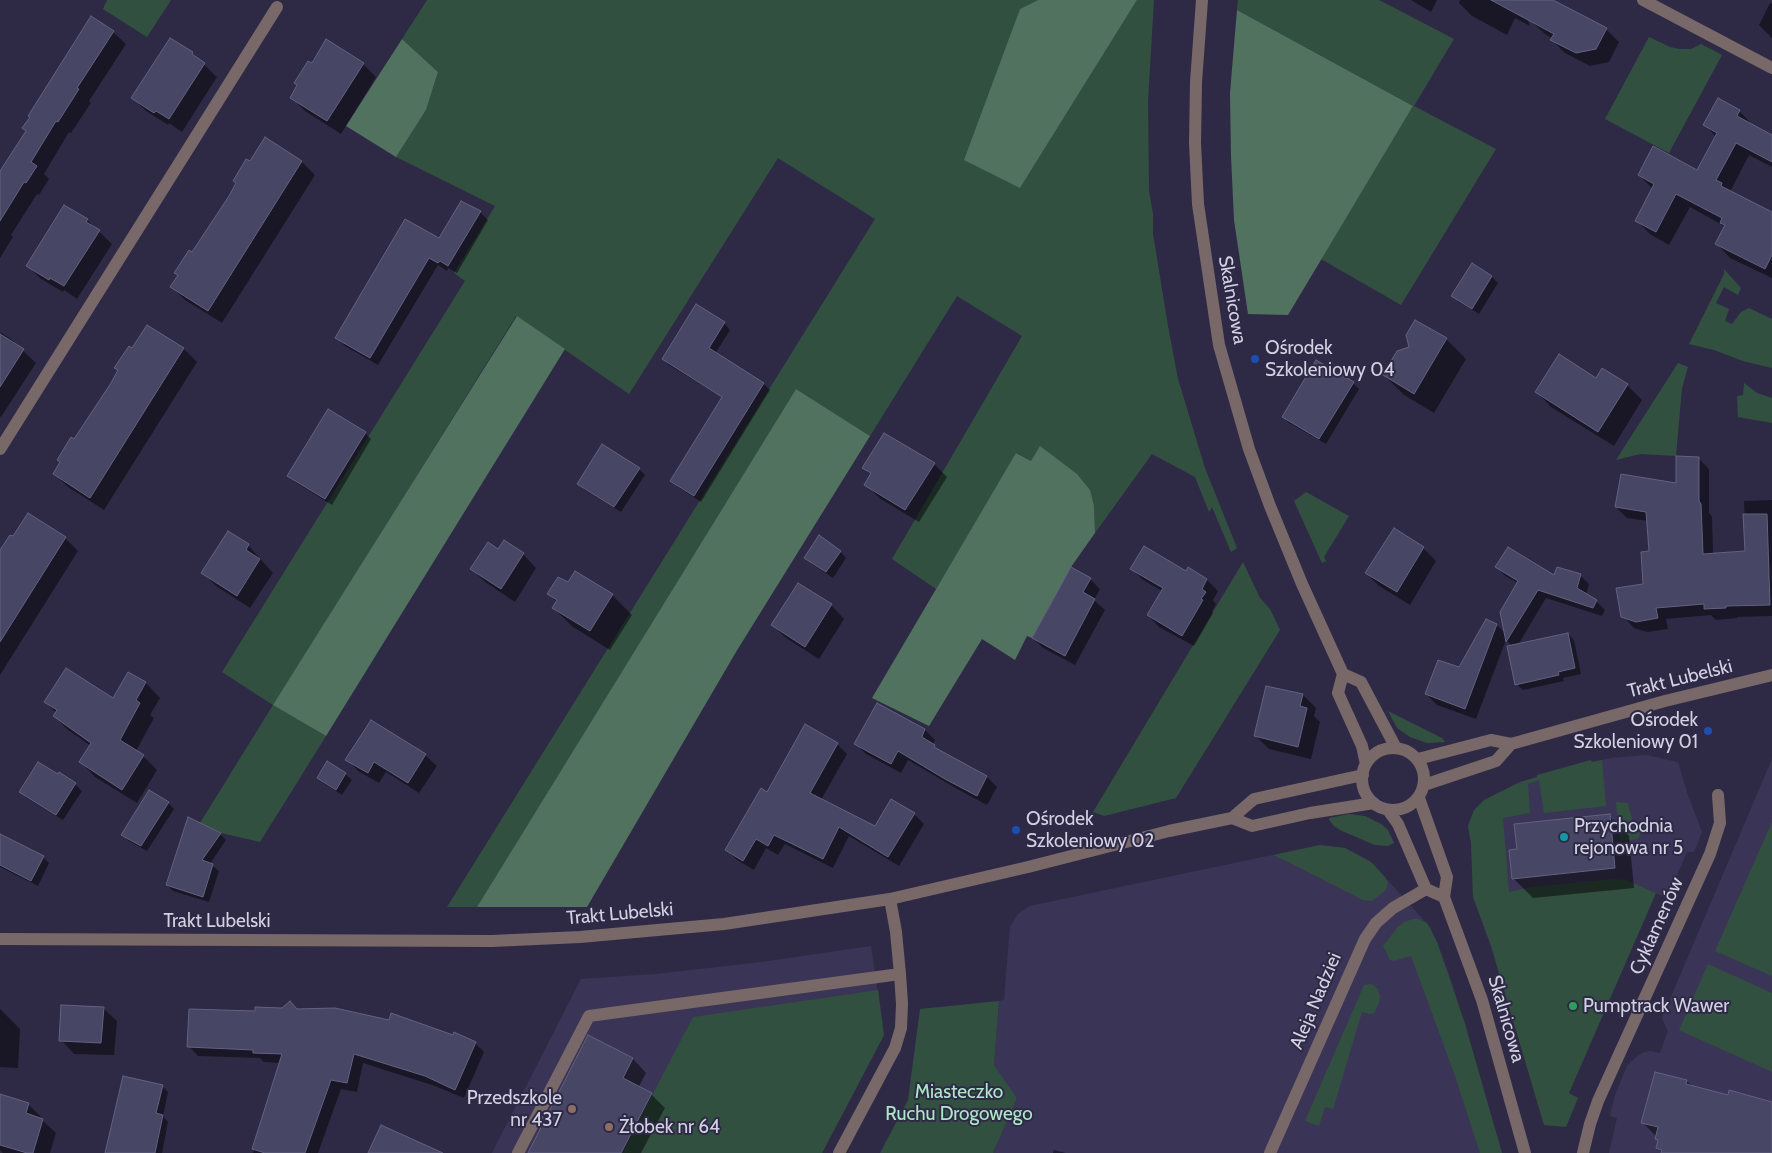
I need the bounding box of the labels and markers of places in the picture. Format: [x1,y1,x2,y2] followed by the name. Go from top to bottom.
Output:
[1265,337,1394,381] place label: Ośrodek Szkoleniowy 04
[1249,353,1261,365] marker: Ośrodek Szkoleniowy 04
[1573,709,1698,753] place label: Ośrodek Szkoleniowy 01
[1702,725,1714,737] marker: Ośrodek Szkoleniowy 01
[1026,808,1154,852] place label: Ośrodek Szkoleniowy 02
[1574,815,1683,859] place label: Przychodnia rejonowa nr 5
[1010,824,1022,836] marker: Ośrodek Szkoleniowy 02
[1558,831,1570,843] marker: Przychodnia rejonowa nr 5
[1583,995,1729,1017] place label: Pumptrack Wawer
[1567,1000,1579,1012] marker: Pumptrack Wawer
[467,1087,562,1131] place label: Przedszkole nr 437
[566,1103,578,1115] marker: Przedszkole nr 437
[619,1116,720,1138] place label: Żłobek nr 64
[603,1121,615,1133] marker: Żłobek nr 64

